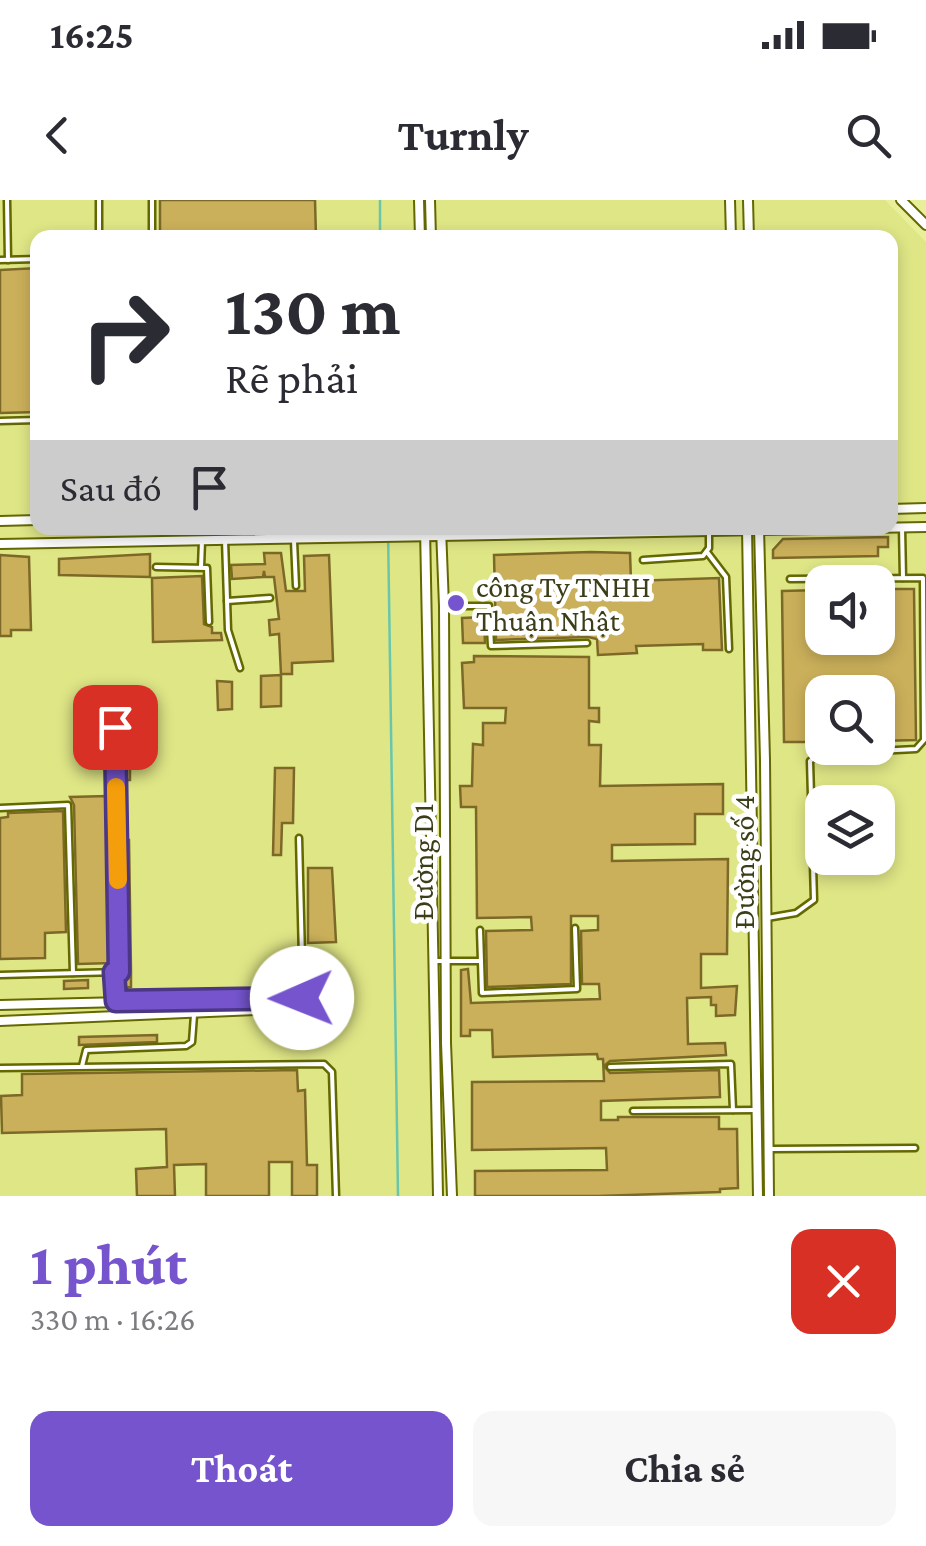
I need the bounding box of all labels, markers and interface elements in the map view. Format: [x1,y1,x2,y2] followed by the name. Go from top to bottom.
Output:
[50,14,134,56] text: 16:25
[30,108,85,163] icon: back
[841,108,896,163] icon: search
[397,110,529,160] text: Turnly
[60,270,190,400] icon: right
[225,271,401,349] text: 130 m
[225,353,358,403] text: Rẽ phải
[182,460,237,515] icon: arrive
[60,467,162,509] text: Sau đó
[805,565,895,875] map controls
[805,565,895,655] button: sound
[476,570,651,637] place label: công Ty TNHH Thuận Nhật
[445,592,467,614] marker: công Ty TNHH Thuận Nhật
[805,675,895,765] button: search
[73,685,158,770] pin
[88,700,143,755] icon: arrive
[805,785,895,875] button: layers
[727,795,761,929] street label: Đường số 4
[406,804,440,920] street label: Đường D1
[250,946,354,1050] position arrow
[791,1229,896,1334] button: close
[30,1230,187,1297] text: 1 phút
[30,1301,195,1337] text: 330 m · 16:26
[30,1411,453,1526] button: Thoát
[473,1411,896,1526] button: Chia sẻ

